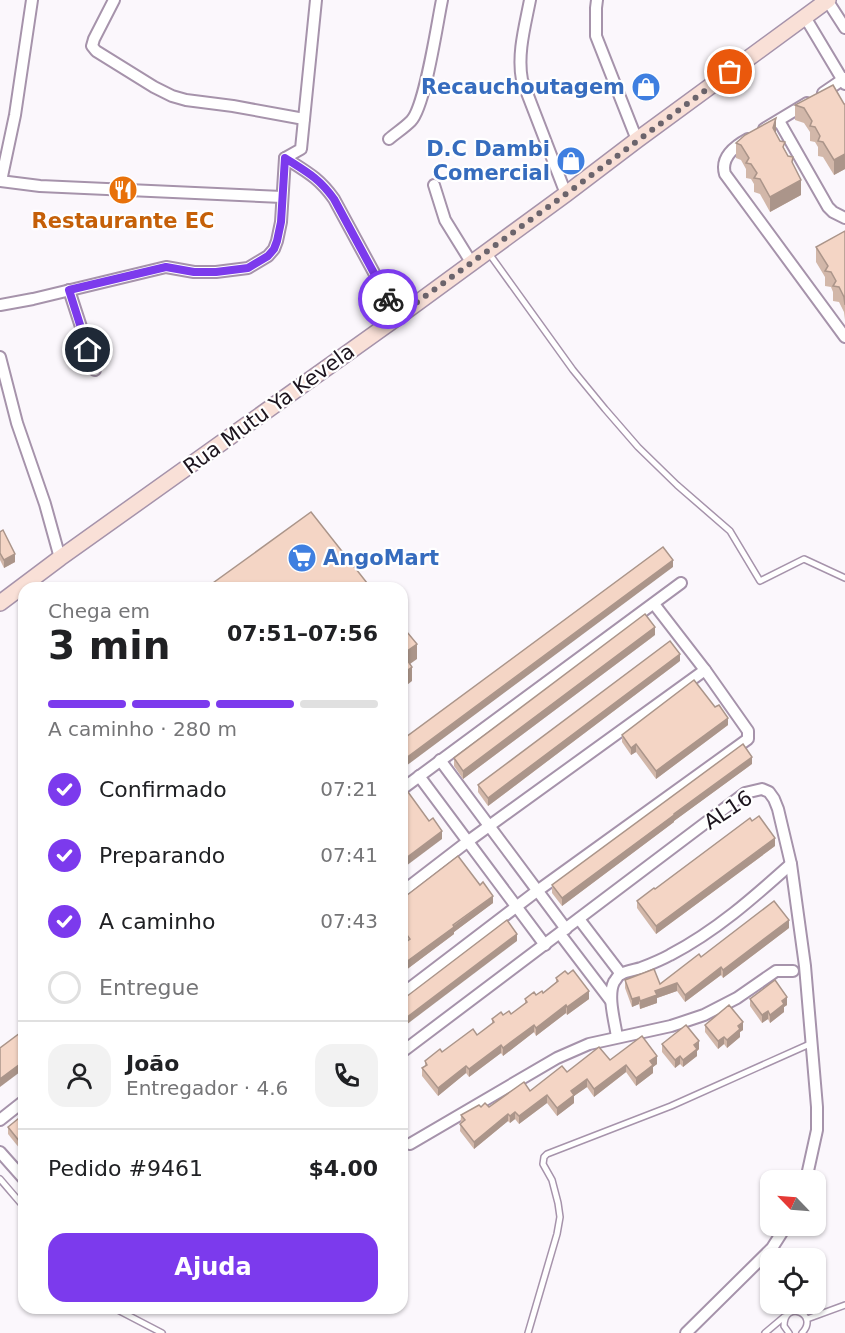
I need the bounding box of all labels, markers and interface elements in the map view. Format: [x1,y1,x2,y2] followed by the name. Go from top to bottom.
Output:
[704,46,755,97] pin
[713,55,746,88] icon: bag
[630,71,662,103] shop icon: Recauchoutagem
[421,75,625,99] place label: Recauchoutagem
[426,137,550,185] place label: D.C Dambi Comercial
[555,145,587,177] shop icon: D.C Dambi Comercial
[107,174,139,206] restaurant icon: Restaurante EC
[32,209,214,233] place label: Restaurante EC
[358,269,418,329] courier
[372,283,405,316] icon: bike
[62,324,113,375] pin
[71,333,104,366] icon: home
[179,339,359,479] street label: Rua Mutu Ya Kevela
[286,542,318,574] supermarket icon: AngoMart
[323,546,439,570] place label: AngoMart
[48,599,150,623] text: Chega em
[227,621,378,646] text: 07:51–07:56
[48,623,170,668] text: 3 min
[48,717,237,741] text: A caminho · 280 m
[48,773,81,806] icon: check
[99,777,227,802] text: Confirmado
[320,777,378,801] text: 07:21
[699,786,757,834] street label: AL16
[48,839,81,872] icon: check
[99,843,225,868] text: Preparando
[320,843,378,867] text: 07:41
[48,905,81,938] icon: check
[99,909,216,934] text: A caminho
[320,909,378,933] text: 07:43
[99,975,199,1000] text: Entregue
[48,1044,111,1107] button: person
[315,1044,378,1107] button: phone
[126,1051,179,1076] text: João
[126,1076,288,1100] text: Entregador · 4.6
[48,1156,203,1181] text: Pedido #9461
[308,1156,378,1181] text: $4.00
[760,1170,826,1236] north arrow
[760,1170,826,1314] map controls
[48,1233,378,1302] button: Ajuda
[760,1248,826,1314] button: locate

